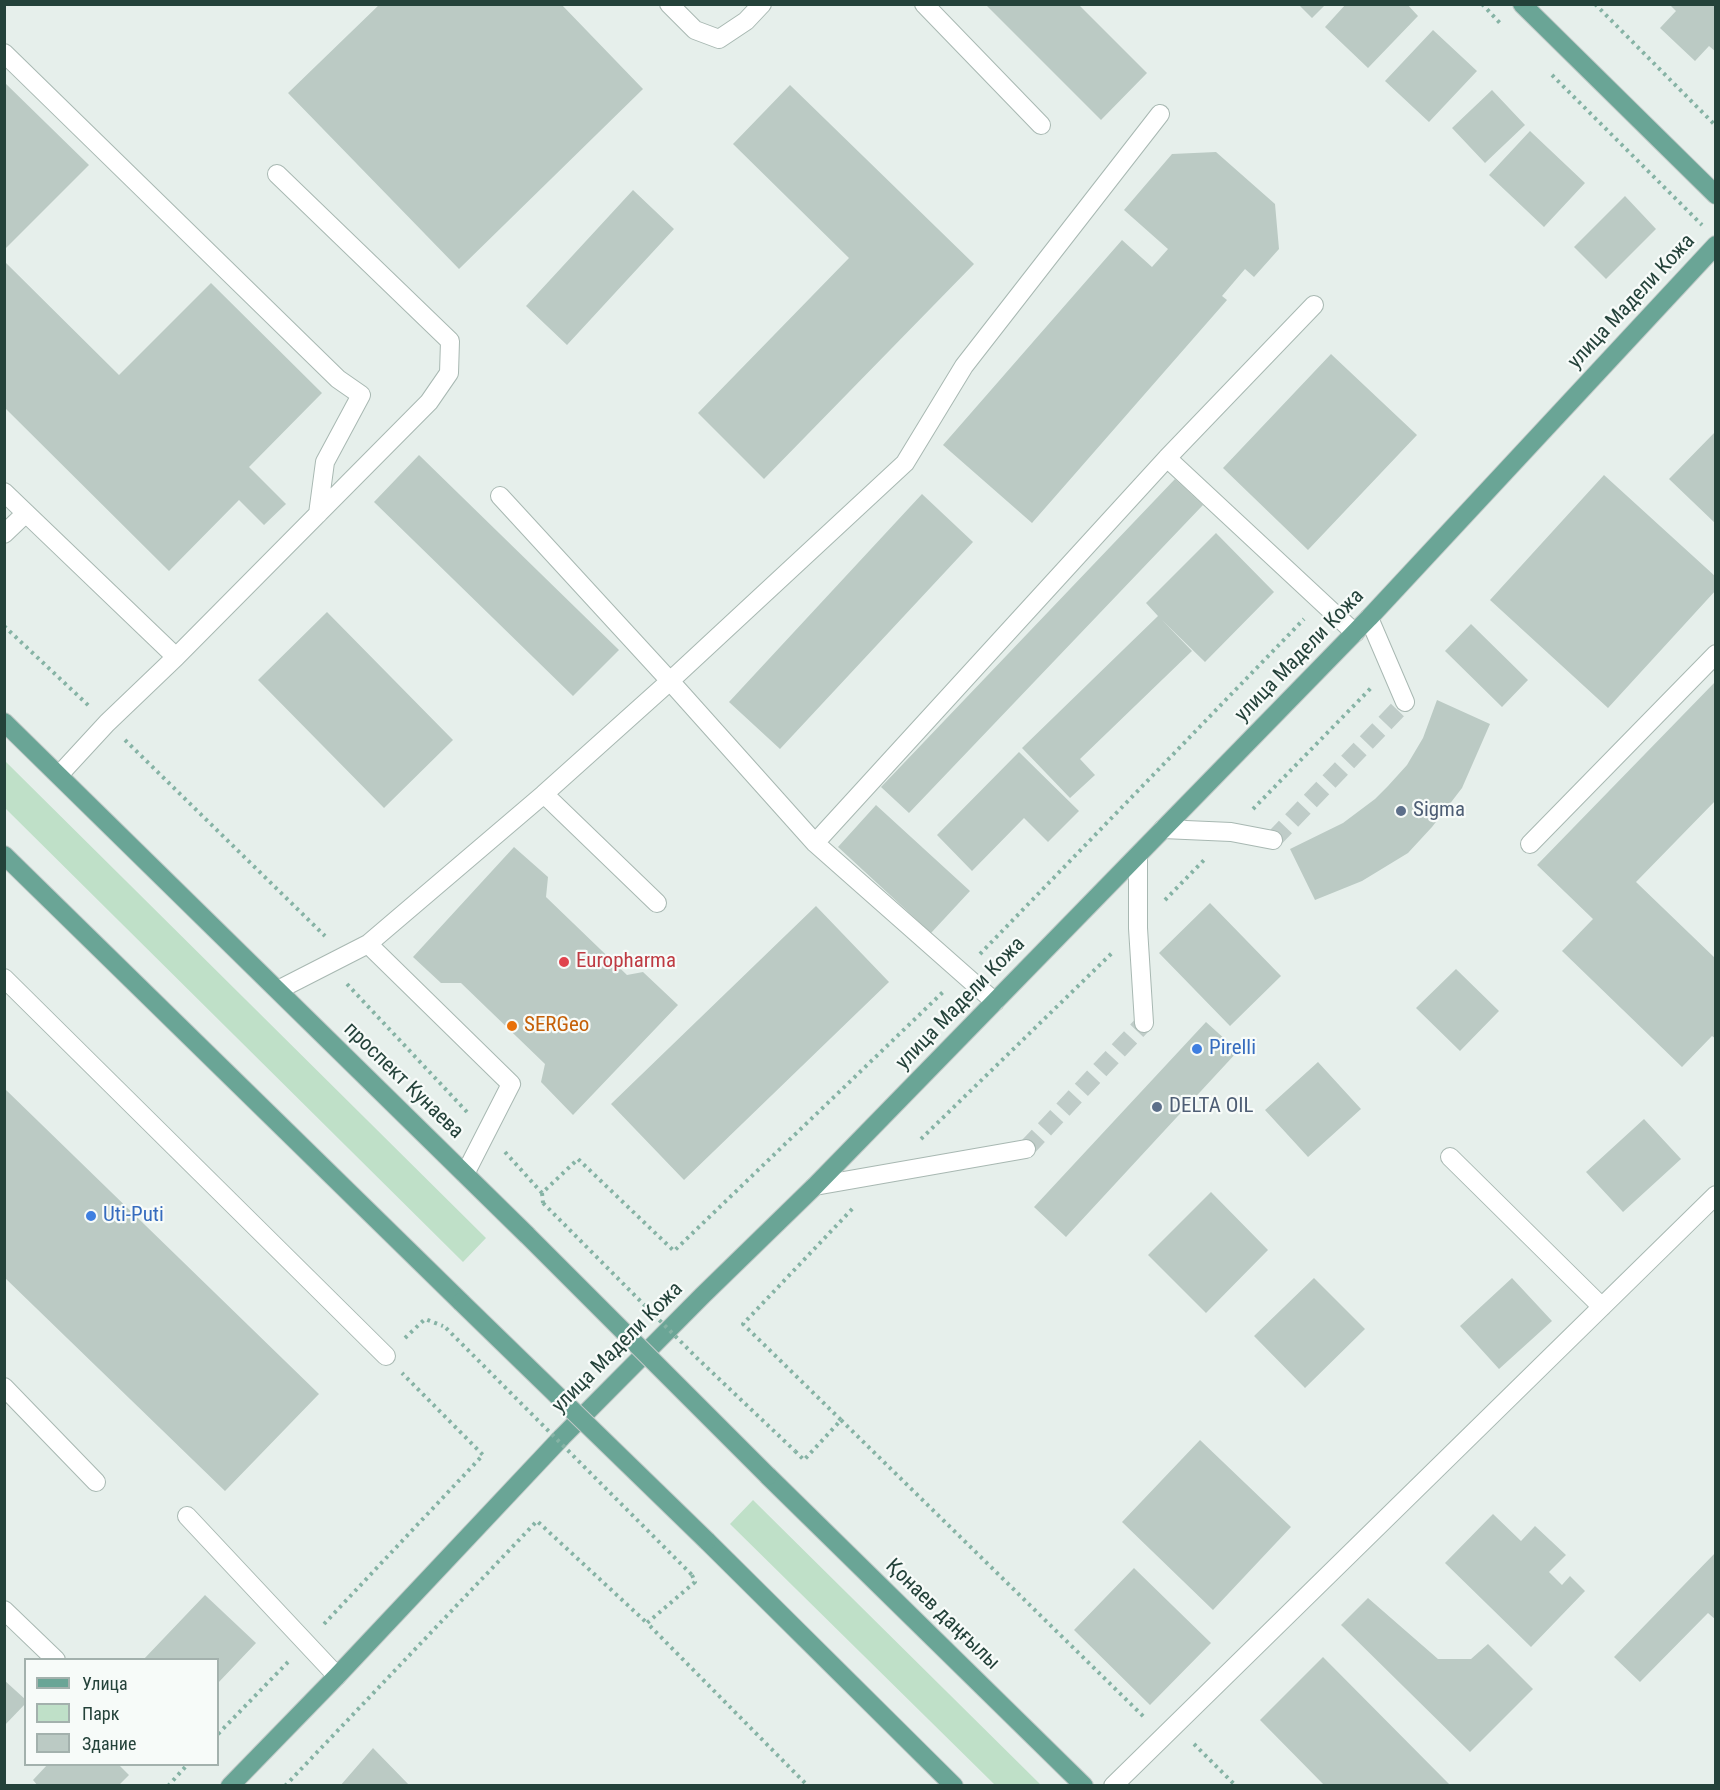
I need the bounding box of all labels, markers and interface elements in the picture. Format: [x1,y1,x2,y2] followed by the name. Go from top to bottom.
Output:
[1563,230,1701,374] street label: улица Мадели Кожа
[1230,584,1370,728] street label: улица Мадели Кожа
[1413,798,1465,824] place label: Sigma
[1394,804,1408,818] marker: Sigma
[891,932,1031,1076] street label: улица Мадели Кожа
[576,949,676,975] place label: Europharma
[557,955,571,969] marker: Europharma
[524,1013,589,1039] place label: SERGeo
[338,1017,468,1145] street label: проспект Кунаева
[505,1019,519,1033] marker: SERGeo
[1209,1036,1256,1062] place label: Pirelli
[1190,1042,1204,1056] marker: Pirelli
[1169,1094,1254,1120] place label: DELTA OIL
[1150,1100,1164,1114] marker: DELTA OIL
[103,1203,164,1229] place label: Uti-Puti
[84,1209,98,1223] marker: Uti-Puti
[547,1277,689,1419] street label: улица Мадели Кожа
[880,1554,1004,1676] street label: Қонаев даңғылы
[24,1658,219,1766] legend
[82,1673,128,1694] text: Улица
[82,1703,119,1724] text: Парк
[82,1733,136,1754] text: Здание

